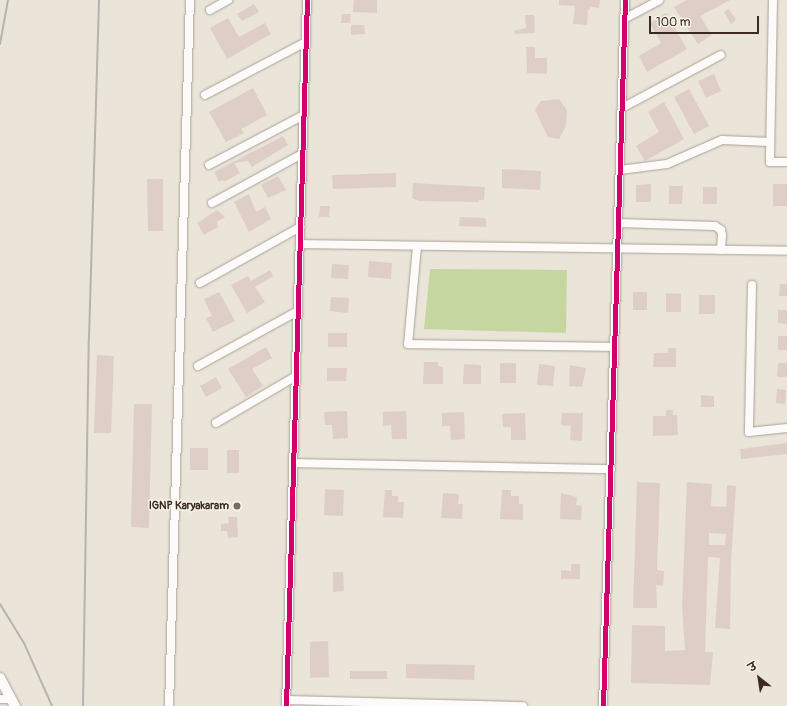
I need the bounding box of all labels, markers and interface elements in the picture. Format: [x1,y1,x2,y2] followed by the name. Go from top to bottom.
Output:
[651,8,761,34] scale bar
[656,15,690,30] text: 100 m
[149,499,229,513] place label: IGNP Karyakaram
[232,501,242,511] marker: IGNP Karyakaram
[739,658,779,698] north arrow
[746,660,759,675] text: उ

